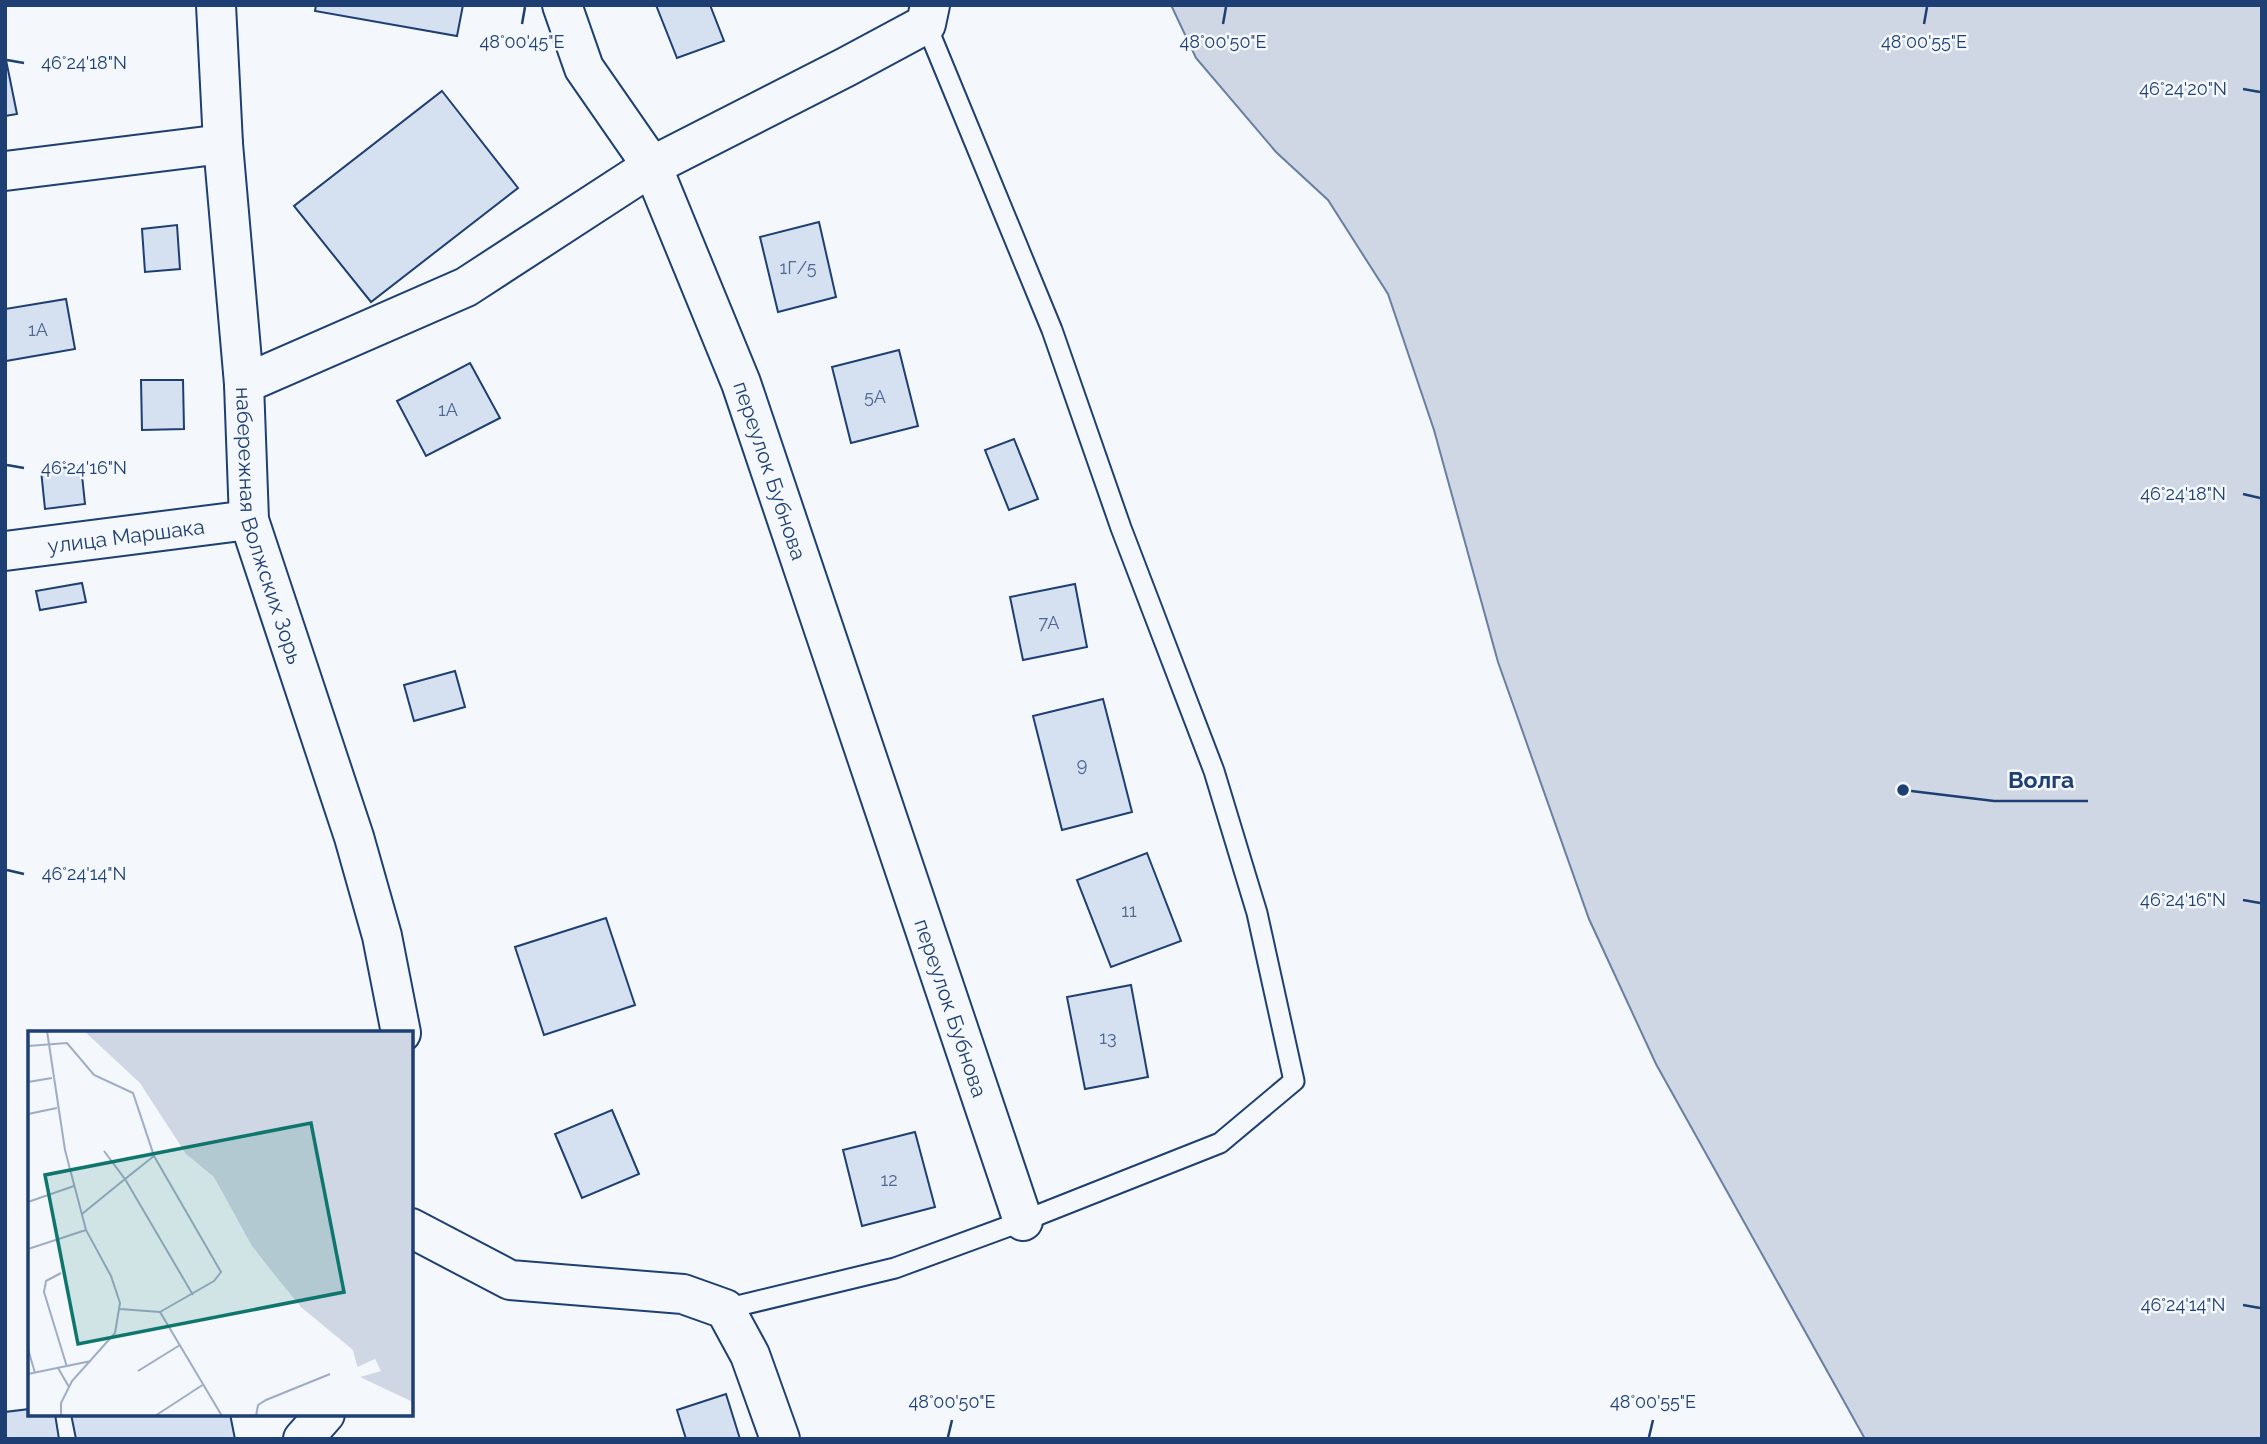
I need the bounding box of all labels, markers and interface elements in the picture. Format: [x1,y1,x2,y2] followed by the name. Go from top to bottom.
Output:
[480,31,565,52] text: 48°00'45"E
[1179,31,1267,52] text: 48°00'50"E
[1881,31,1967,52] text: 48°00'55"E
[41,52,127,73] text: 46°24'18"N
[2139,78,2227,99] text: 46°24'20"N
[779,257,817,278] house number: 1Г/5
[28,319,48,340] house number: 1А
[729,378,812,563] street label: переулок Бубнова
[864,386,886,407] house number: 5А
[232,387,308,667] street label: набережная Волжских Зорь
[438,399,458,420] house number: 1А
[41,457,127,478] text: 46°24'16"N
[2140,483,2226,504] text: 46°24'18"N
[46,513,206,558] street label: улица Маршака
[1039,612,1060,633] house number: 7А
[1077,754,1087,775] house number: 9
[1994,757,2088,801] callout: Волга
[2008,766,2074,793] text: Волга
[42,863,126,884] text: 46°24'14"N
[2140,889,2226,910] text: 46°24'16"N
[1121,900,1137,921] house number: 11
[910,915,993,1100] street label: переулок Бубнова
[1099,1027,1117,1048] house number: 13
[28,1031,413,1416] inset map
[880,1169,898,1190] house number: 12
[2141,1294,2225,1315] text: 46°24'14"N
[908,1391,996,1412] text: 48°00'50"E
[1610,1391,1696,1412] text: 48°00'55"E

